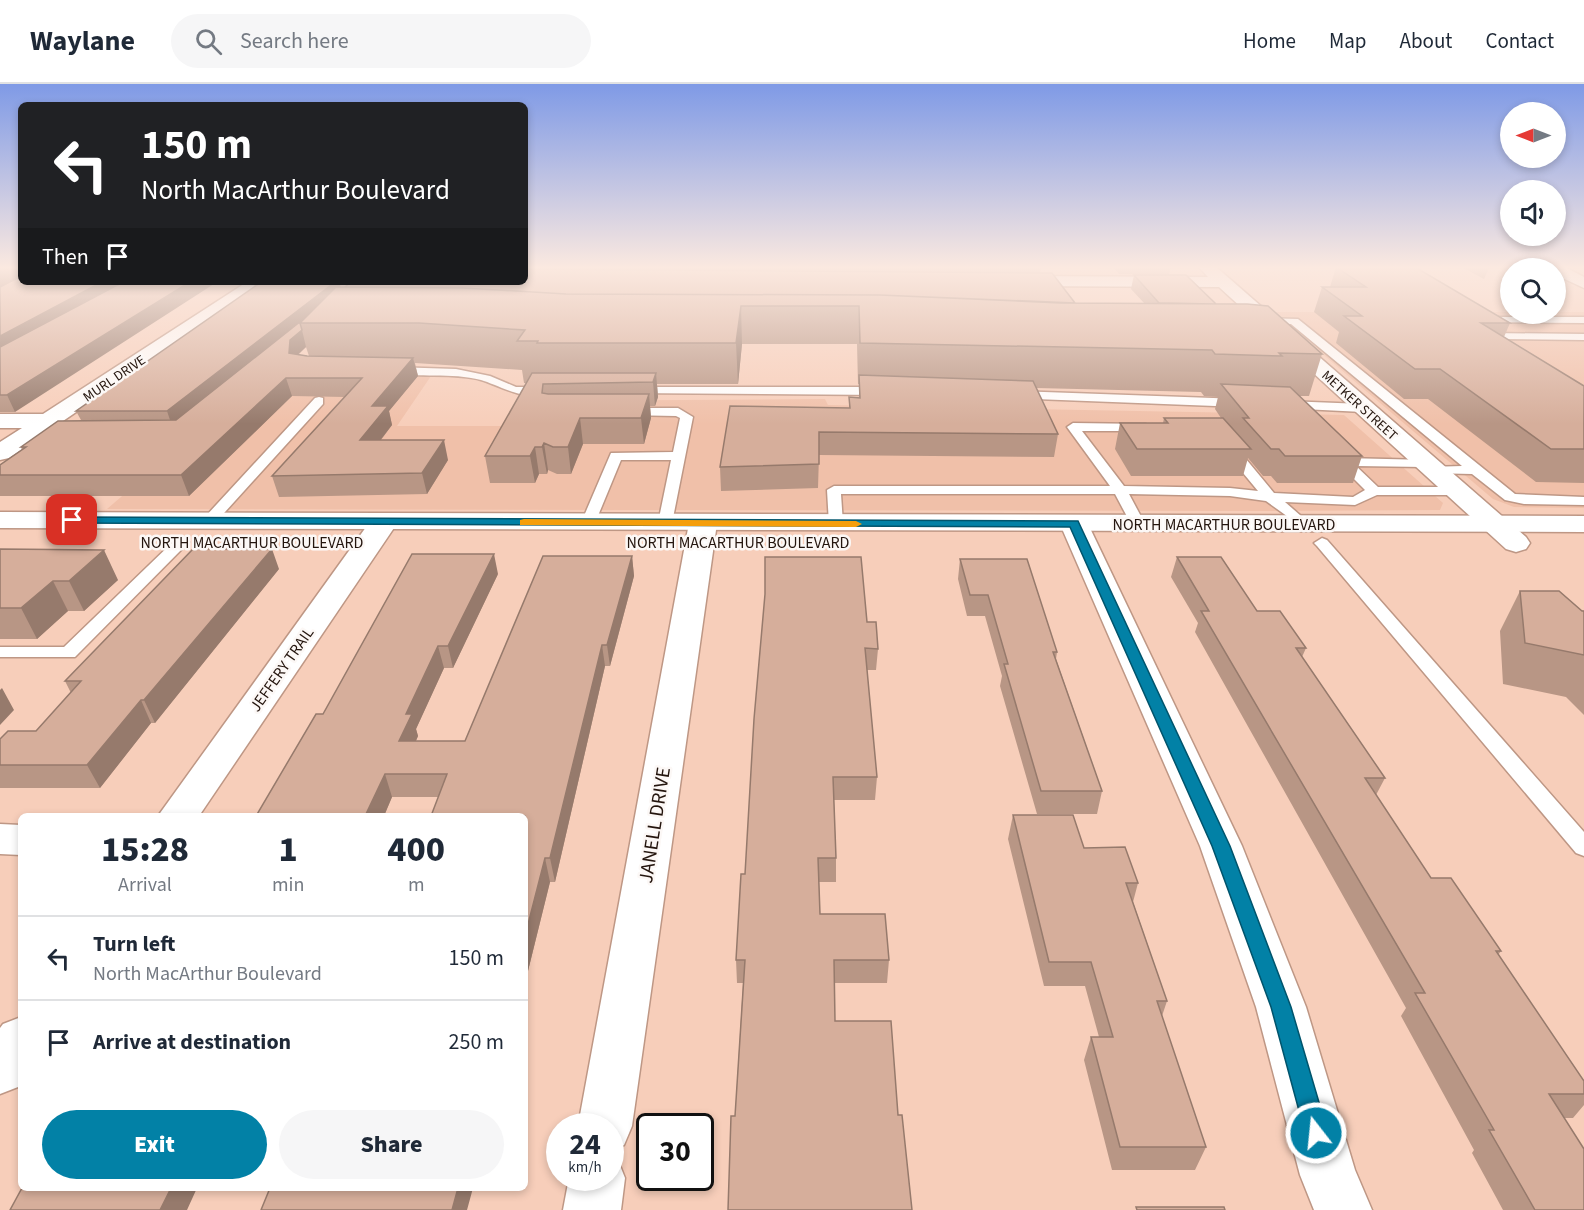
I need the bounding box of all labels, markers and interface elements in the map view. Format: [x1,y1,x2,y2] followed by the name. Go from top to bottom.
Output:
[171,14,591,68] search box
[30,21,135,61] text: Waylane
[192,25,225,58] icon: search
[240,25,349,57] text: Search here
[1243,26,1296,56] text: Home
[1329,26,1367,56] text: Map
[1400,26,1452,56] text: About
[1485,26,1554,56] text: Contact
[1500,102,1566,168] north arrow
[1500,102,1566,324] map controls
[141,115,252,175] text: 150 m
[42,126,120,204] icon: left
[141,171,450,210] text: North MacArthur Boulevard
[1500,180,1566,246] button: sound
[101,240,134,273] icon: arrive
[42,241,89,273] text: Then
[1500,258,1566,324] button: search
[79,351,150,407] street label: MURL DRIVE
[1317,366,1402,446] street label: METKER STREET
[46,494,97,545] pin
[55,503,88,536] icon: arrive
[1113,514,1336,536] street label: NORTH MACARTHUR BOULEVARD
[141,532,364,554] street label: NORTH MACARTHUR BOULEVARD
[627,532,850,554] street label: NORTH MACARTHUR BOULEVARD
[245,623,319,716] street label: JEFFERY TRAIL
[632,765,678,885] street label: JANELL DRIVE
[101,824,189,875] text: 15:28
[279,824,298,875] text: 1
[387,824,445,875] text: 400
[118,871,172,899] text: Arrival
[272,871,304,899] text: min
[408,871,424,899] text: m
[93,928,175,960] text: Turn left
[42,942,75,975] icon: left
[449,942,504,974] text: 150 m
[93,960,322,988] text: North MacArthur Boulevard
[42,1026,75,1059] icon: arrive
[93,1026,291,1058] text: Arrive at destination
[449,1026,504,1058] text: 250 m
[1284,1101,1348,1165] position arrow
[42,1110,267,1179] button: Exit
[279,1110,504,1179] button: Share
[636,1113,714,1191] speed limit sign: 30
[569,1123,601,1166] text: 24
[568,1157,602,1178] text: km/h

